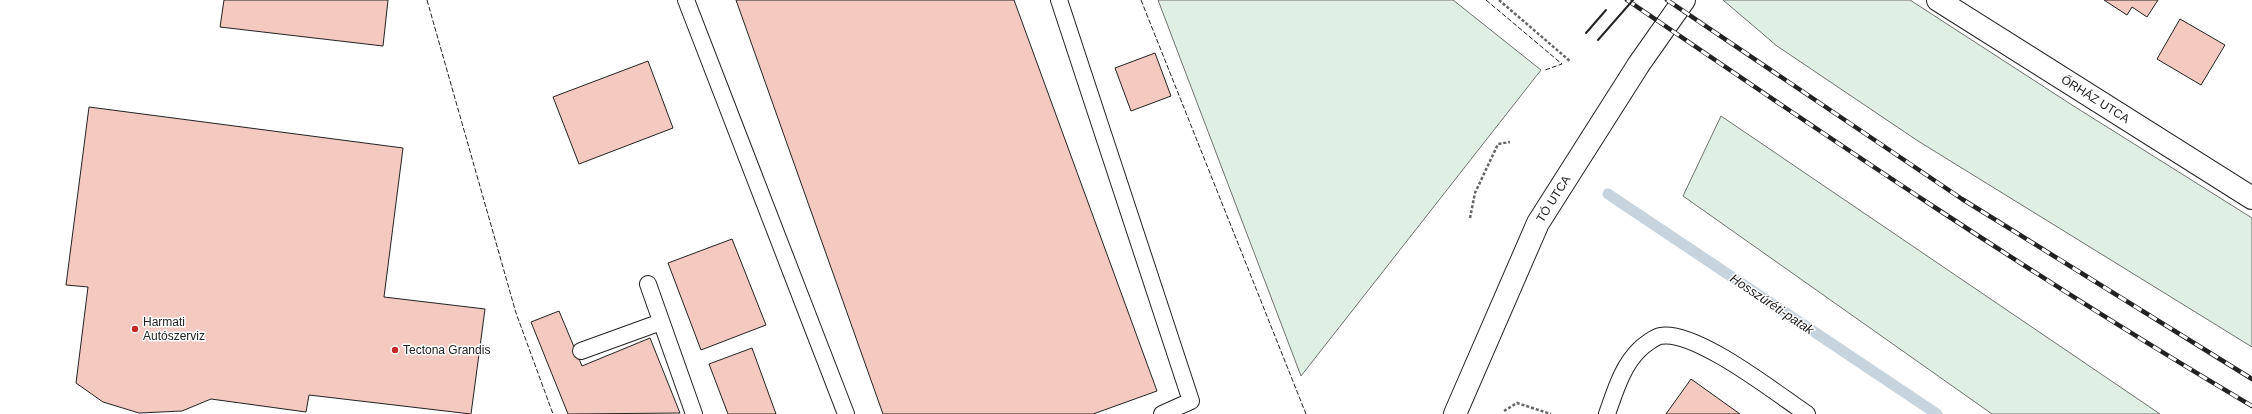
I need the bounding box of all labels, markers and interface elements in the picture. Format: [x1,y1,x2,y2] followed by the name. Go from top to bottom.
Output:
[2059,72,2132,126] street label: ŐRHÁZ UTCA
[1533,173,1573,225] street label: TÓ UTCA
[1727,271,1818,338] water label: Hosszúréti-patak
[143,315,205,343] place label: Harmati Autószerviz
[130,324,140,334] marker: Harmati Autószerviz
[403,343,490,357] place label: Tectona Grandis
[390,345,400,355] marker: Tectona Grandis

